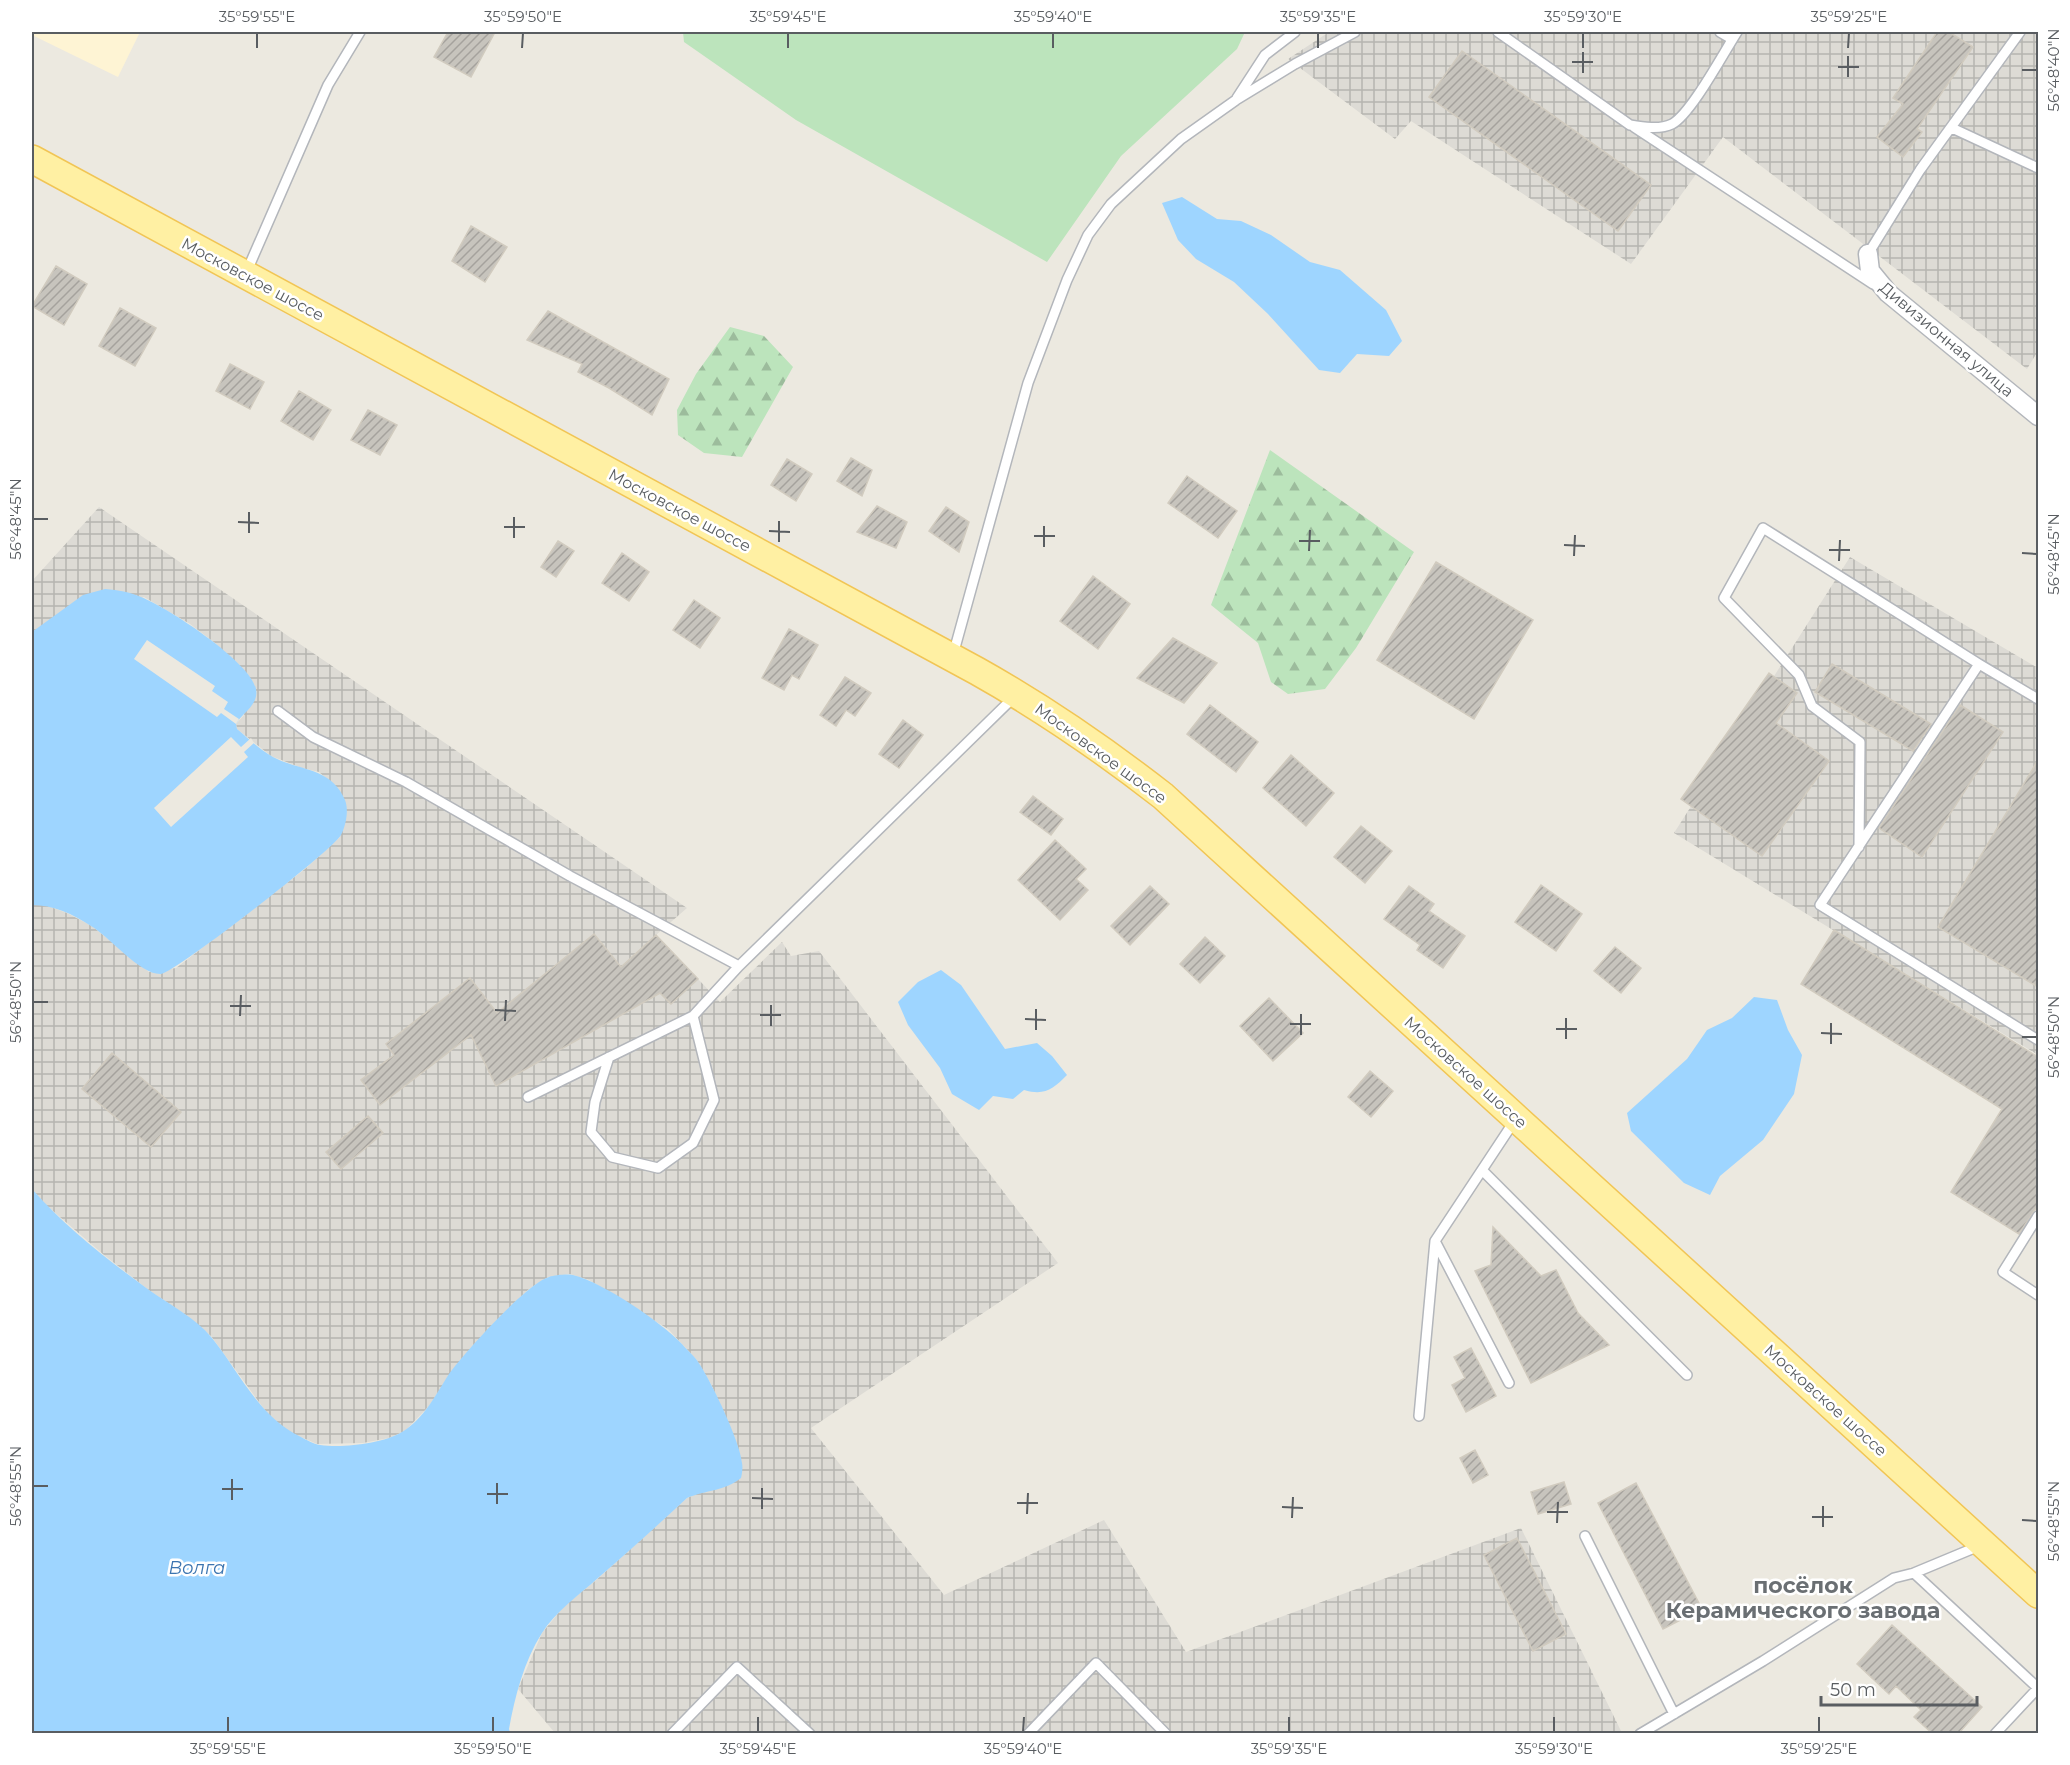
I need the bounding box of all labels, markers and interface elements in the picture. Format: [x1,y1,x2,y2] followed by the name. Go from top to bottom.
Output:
[219,7,295,26] text: 35°59'55"E
[484,7,562,26] text: 35°59'50"E
[749,7,827,26] text: 35°59'45"E
[1014,7,1092,26] text: 35°59'40"E
[1280,7,1356,26] text: 35°59'35"E
[1544,7,1622,26] text: 35°59'30"E
[1811,7,1887,26] text: 35°59'25"E
[2044,29,2063,111] text: 56°48'40"N
[178,234,327,325] street label: Московское шоссе
[1876,278,2017,401] street label: Дивизионная улица
[605,465,754,556] street label: Московское шоссе
[6,478,25,560] text: 56°48'45"N
[2044,513,2063,595] text: 56°48'45"N
[1031,699,1170,808] street label: Московское шоссе
[6,961,25,1043] text: 56°48'50"N
[2044,996,2063,1078] text: 56°48'50"N
[1400,1012,1531,1132] street label: Московское шоссе
[1760,1340,1891,1460] street label: Московское шоссе
[6,1446,25,1526] text: 56°48'55"N
[2044,1481,2063,1561] text: 56°48'55"N
[169,1557,226,1579] water label: Волга
[1666,1572,1940,1624] district label: посёлок Керамического завода
[1821,1669,1977,1707] scale bar
[1830,1679,1876,1701] text: 50 m
[190,1739,266,1758] text: 35°59'55"E
[454,1739,532,1758] text: 35°59'50"E
[719,1739,797,1758] text: 35°59'45"E
[984,1739,1062,1758] text: 35°59'40"E
[1251,1739,1327,1758] text: 35°59'35"E
[1515,1739,1593,1758] text: 35°59'30"E
[1781,1739,1857,1758] text: 35°59'25"E

